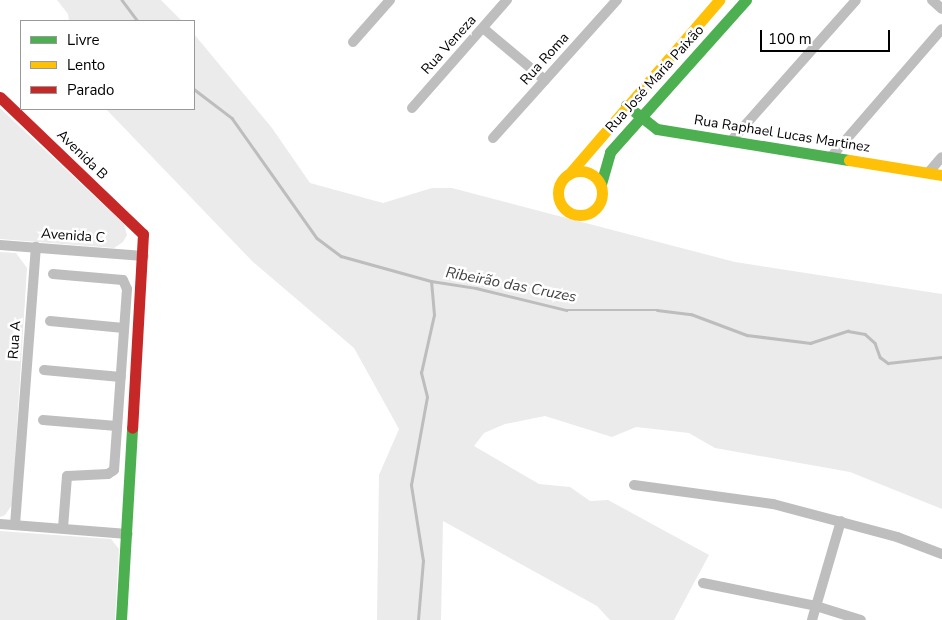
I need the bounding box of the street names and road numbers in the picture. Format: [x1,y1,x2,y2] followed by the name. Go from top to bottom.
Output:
[418,12,480,78] street label: Rua Veneza
[602,22,708,136] street label: Rua José Maria Paixão
[517,29,573,89] street label: Rua Roma
[693,112,871,156] street label: Rua Raphael Lucas Martinez
[53,127,111,183] street label: Avenida B
[40,225,106,247] street label: Avenida C
[5,320,25,360] street label: Rua A

